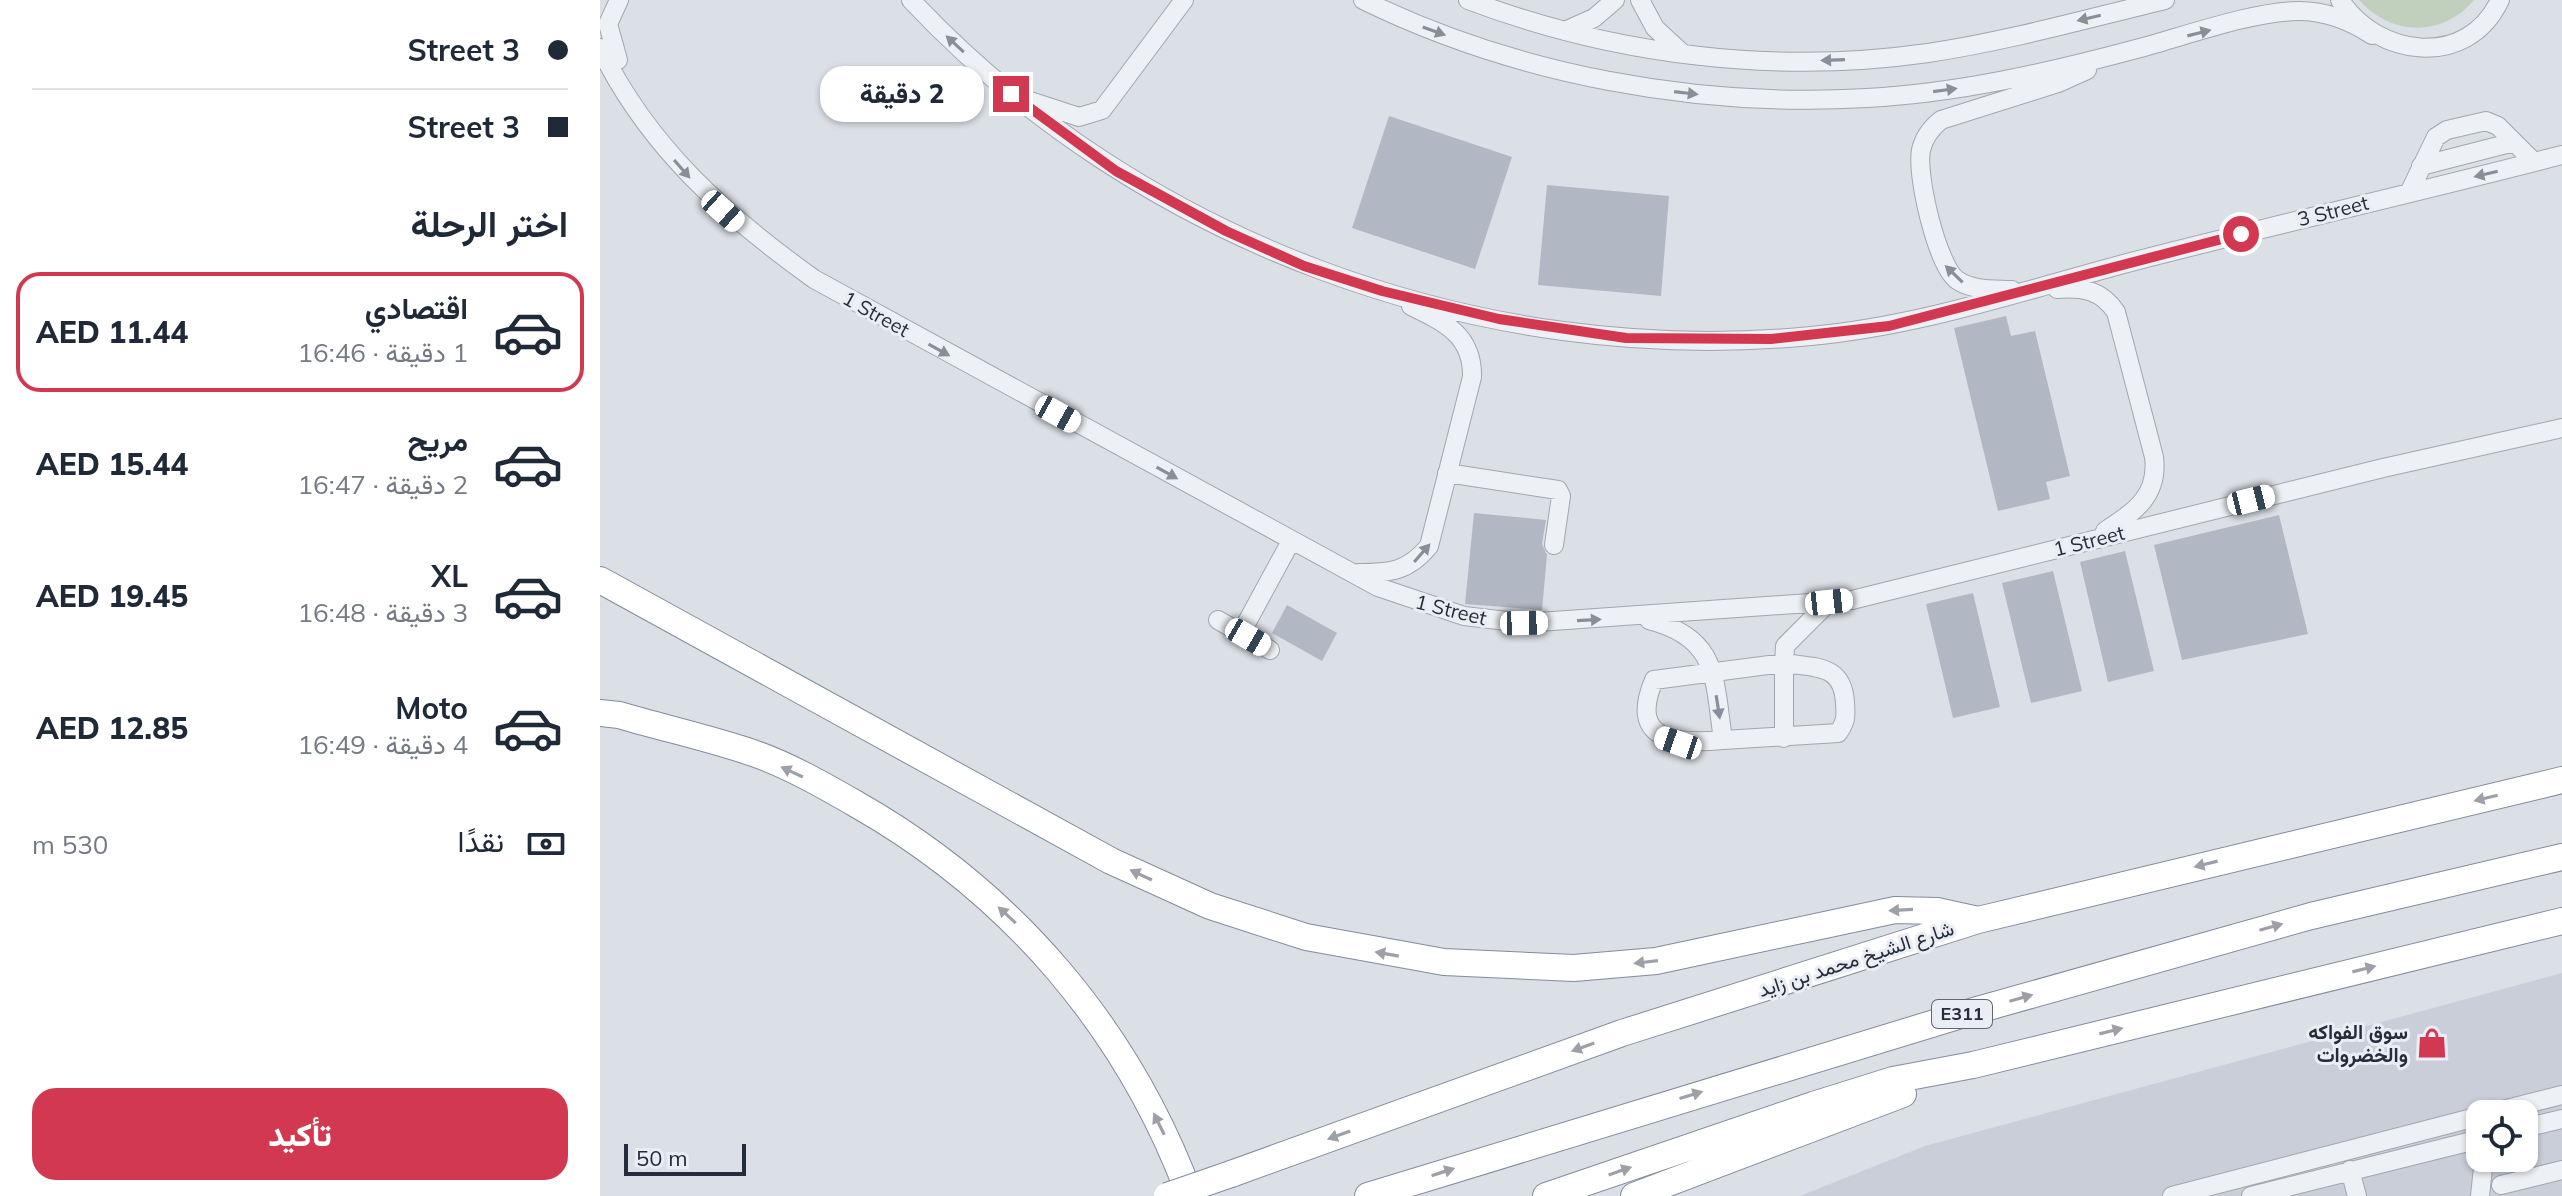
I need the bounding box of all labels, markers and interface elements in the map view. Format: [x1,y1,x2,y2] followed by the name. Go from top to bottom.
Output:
[2076,12,2101,25] one-way arrow
[1422,25,1446,38] one-way arrow
[2186,26,2211,38] one-way arrow
[407,31,520,69] text: 3 Street
[946,36,965,54] one-way arrow
[1820,54,1845,67] one-way arrow
[819,66,983,122] callout: 2 دقيقة
[993,76,1029,112] route end
[860,77,944,110] text: 2 دقيقة
[1933,83,1958,96] one-way arrow
[1674,87,1699,100] one-way arrow
[407,108,520,146] text: 3 Street
[673,158,690,178] one-way arrow
[2474,168,2499,181] one-way arrow
[697,186,749,236] car
[2295,190,2371,231] street label: 3 Street
[410,201,568,246] text: اختر الرحلة
[2223,216,2259,252] route start
[1945,265,1963,284] one-way arrow
[838,285,914,342] street label: 1 Street
[365,289,468,327] text: اقتصادي
[492,296,564,368] icon: car
[36,313,188,351] text: AED 11.44
[298,336,468,369] text: 1 دقيقة · 16:46
[927,343,950,356] one-way arrow
[1031,392,1085,436] car
[408,421,468,459] text: مريح
[492,428,564,500] icon: car
[36,445,188,483] text: AED 15.44
[1156,467,1179,480] one-way arrow
[298,468,468,501] text: 2 دقيقة · 16:47
[2225,483,2277,517] car
[2051,520,2127,561] street label: 1 Street
[1413,543,1430,563] one-way arrow
[431,557,468,595] text: XL
[492,560,564,632] icon: car
[36,577,188,615] text: AED 19.45
[1804,588,1854,616] car
[1413,589,1489,630] street label: 1 Street
[298,596,468,629] text: 3 دقيقة · 16:48
[1500,611,1548,635] car
[1577,613,1602,626] one-way arrow
[1221,615,1275,659] car
[395,689,468,727] text: Moto
[492,692,564,764] icon: car
[1712,695,1725,720] one-way arrow
[36,709,188,747] text: AED 12.85
[1651,724,1705,762] car
[298,728,468,761] text: 4 دقيقة · 16:49
[781,765,804,779] one-way arrow
[2473,792,2498,805] one-way arrow
[458,822,504,860] text: نقدًا
[524,822,568,866] icon: cash
[32,828,108,861] text: 530 m
[2193,858,2218,871] one-way arrow
[1129,868,1152,882] one-way arrow
[1888,904,1913,917] one-way arrow
[998,907,1017,925] one-way arrow
[1755,915,1957,1004] street label: شارع الشيخ محمد بن زايد
[2259,920,2283,933] one-way arrow
[1375,947,1400,959] one-way arrow
[1633,956,1658,969] one-way arrow
[2352,963,2377,975] one-way arrow
[2008,991,2033,1003] one-way arrow
[1932,1000,1992,1028] road number: E311
[2308,1019,2408,1068] place label: سوق الفواكه والخضروات
[2099,1025,2124,1037] one-way arrow
[2415,1026,2449,1060] shop icon: سوق الفواكه والخضروات
[1571,1041,1595,1054] one-way arrow
[32,1088,568,1180] button: تأكيد
[1679,1088,1703,1101] one-way arrow
[2466,1100,2538,1172] map controls
[2466,1100,2538,1172] button: locate
[1153,1113,1166,1136] one-way arrow
[1327,1129,1351,1142] one-way arrow
[624,1140,746,1176] scale bar
[636,1144,687,1172] text: 50 m
[1608,1164,1632,1176] one-way arrow
[1431,1166,1455,1178] one-way arrow

